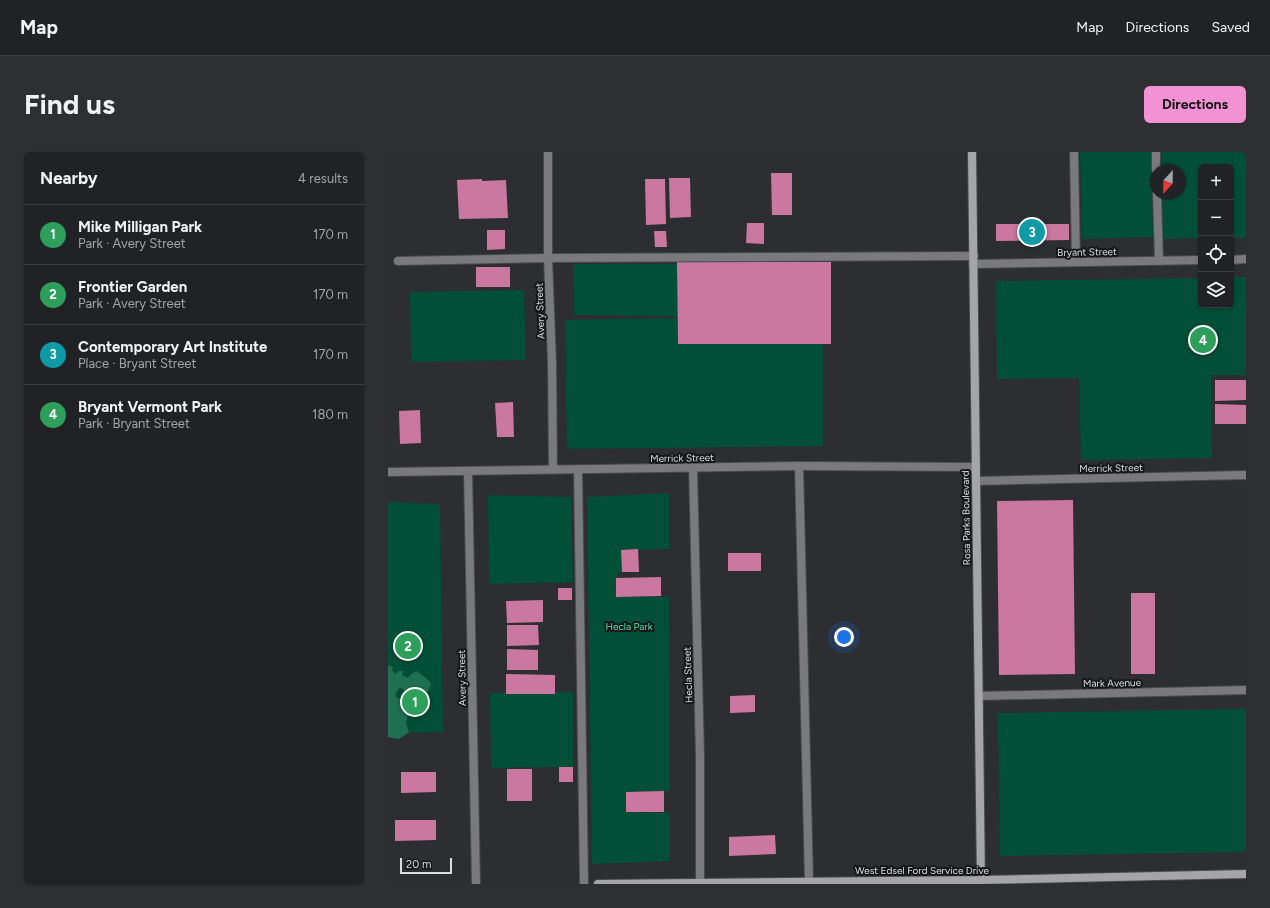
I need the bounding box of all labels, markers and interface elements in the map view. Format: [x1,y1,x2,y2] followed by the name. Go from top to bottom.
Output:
[20,16,58,39] text: Map
[1076,19,1104,36] text: Map
[1126,19,1189,36] text: Directions
[1211,19,1250,36] text: Saved
[1144,86,1246,123] button: Directions
[24,87,115,121] text: Find us
[1150,164,1186,200] north arrow
[1198,164,1234,308] map controls
[1198,164,1234,200] button: +
[40,168,98,188] text: Nearby
[298,171,348,186] text: 4 results
[1198,200,1234,236] button: −
[1019,217,1045,247] pin: 3
[78,218,202,236] text: Mike Milligan Park
[50,227,56,242] text: 1
[313,227,348,242] text: 170 m
[78,236,186,251] text: Park · Avery Street
[1198,236,1234,272] button: locate
[1057,245,1117,259] street label: Bryant Street
[1198,272,1234,308] button: layers
[78,278,187,296] text: Frontier Garden
[533,282,547,339] street label: Avery Street
[49,287,57,302] text: 2
[313,287,348,302] text: 170 m
[78,296,186,311] text: Park · Avery Street
[1190,325,1216,355] pin: 4
[78,338,267,356] text: Contemporary Art Institute
[49,347,57,362] text: 3
[313,347,348,362] text: 170 m
[78,356,196,371] text: Place · Bryant Street
[78,398,222,416] text: Bryant Vermont Park
[49,407,57,422] text: 4
[312,407,348,422] text: 180 m
[78,416,190,431] text: Park · Bryant Street
[650,451,714,465] street label: Merrick Street
[1079,461,1143,475] street label: Merrick Street
[959,470,973,566] street label: Rosa Parks Boulevard
[605,620,653,633] park label: Hecla Park
[834,627,854,647] your location
[395,631,421,661] pin: 2
[681,646,695,703] street label: Hecla Street
[455,650,469,706] street label: Avery Street
[1083,676,1142,690] street label: Mark Avenue
[402,687,428,717] pin: 1
[400,856,452,875] scale bar
[406,858,431,871] text: 20 m
[855,864,990,877] street label: West Edsel Ford Service Drive

